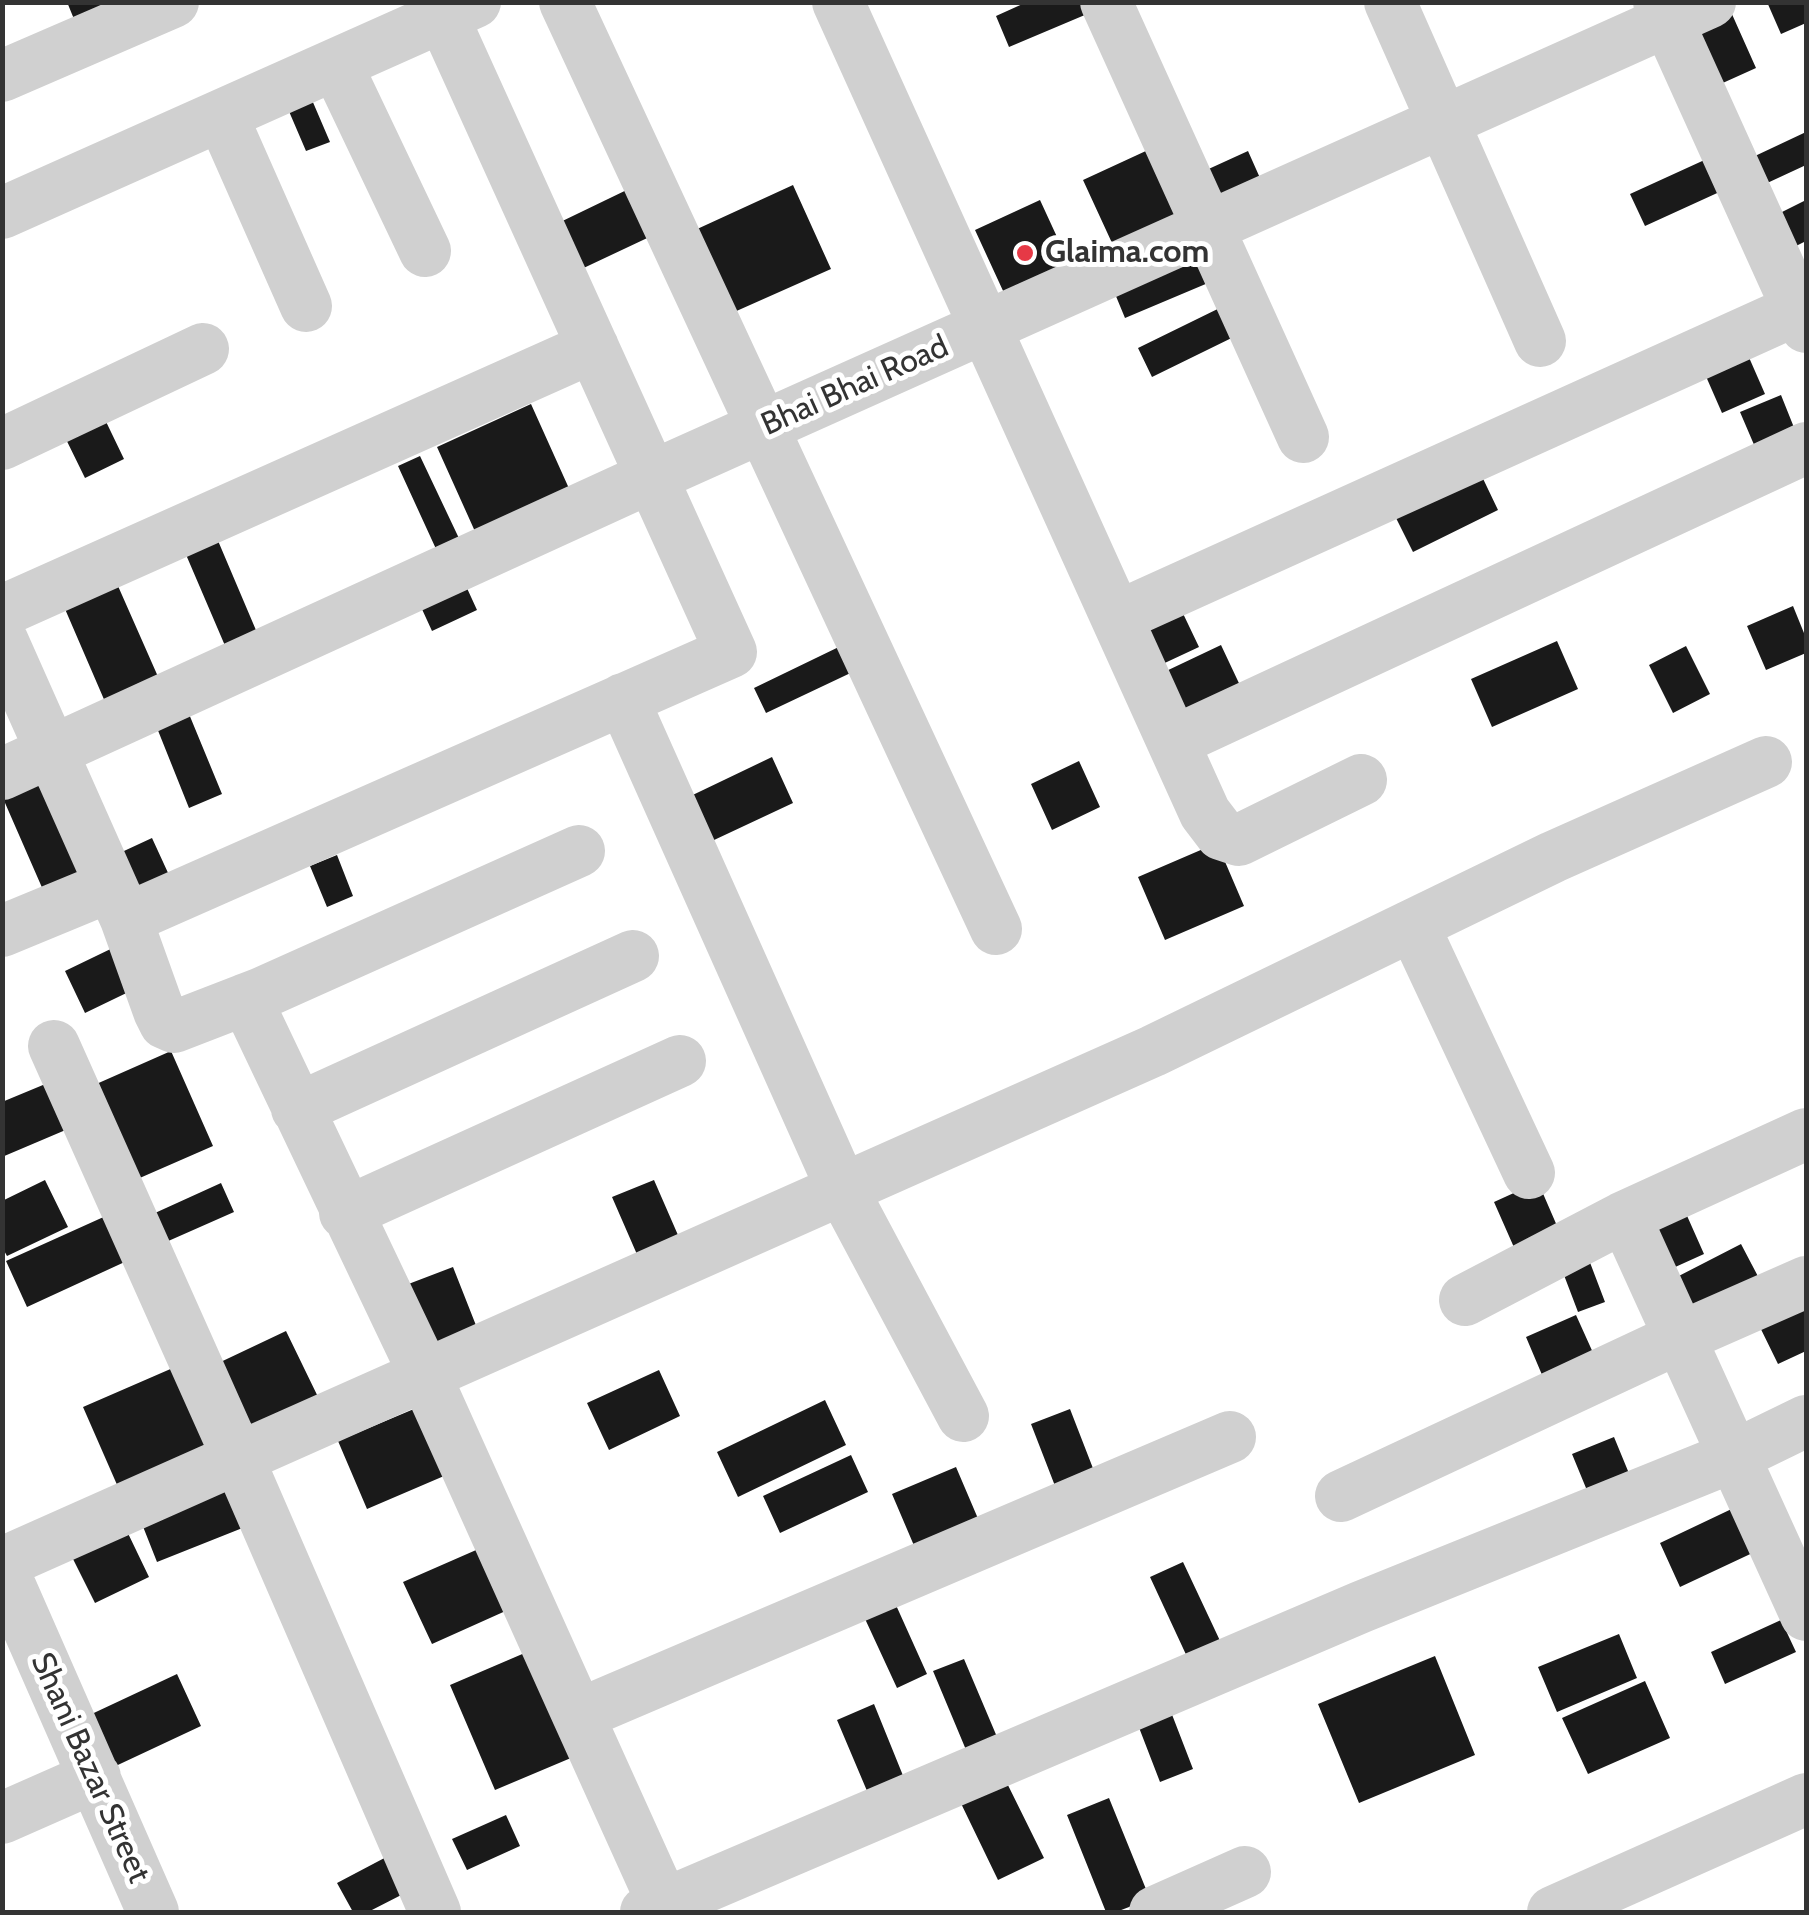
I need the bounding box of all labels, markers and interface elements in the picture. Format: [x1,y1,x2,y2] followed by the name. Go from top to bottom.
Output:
[1045,234,1209,272] place label: Glaima.com
[1014,242,1036,264] marker: Glaima.com
[756,328,954,444] street label: Bhai Bhai Road
[22,1647,158,1889] street label: Shani Bazar Street

